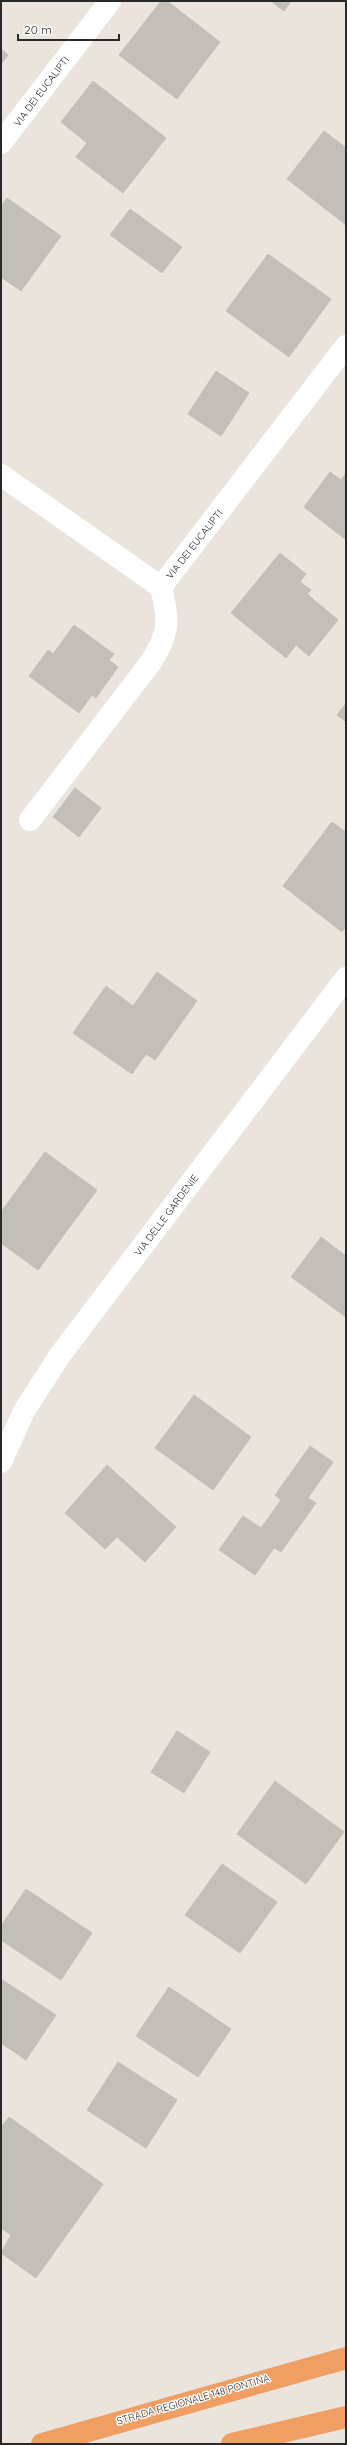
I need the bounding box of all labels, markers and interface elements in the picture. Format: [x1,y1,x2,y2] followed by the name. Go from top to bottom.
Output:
[18,16,119,42] scale bar
[24,22,52,37] text: 20 m
[11,54,72,129] street label: VIA DEI EUCALIPTI
[163,507,226,582] street label: VIA DEI EUCALIPTI
[131,1172,201,1259] street label: VIA DELLE GARDENIE
[115,2371,272,2428] street label: STRADA REGIONALE 148 PONTINA

